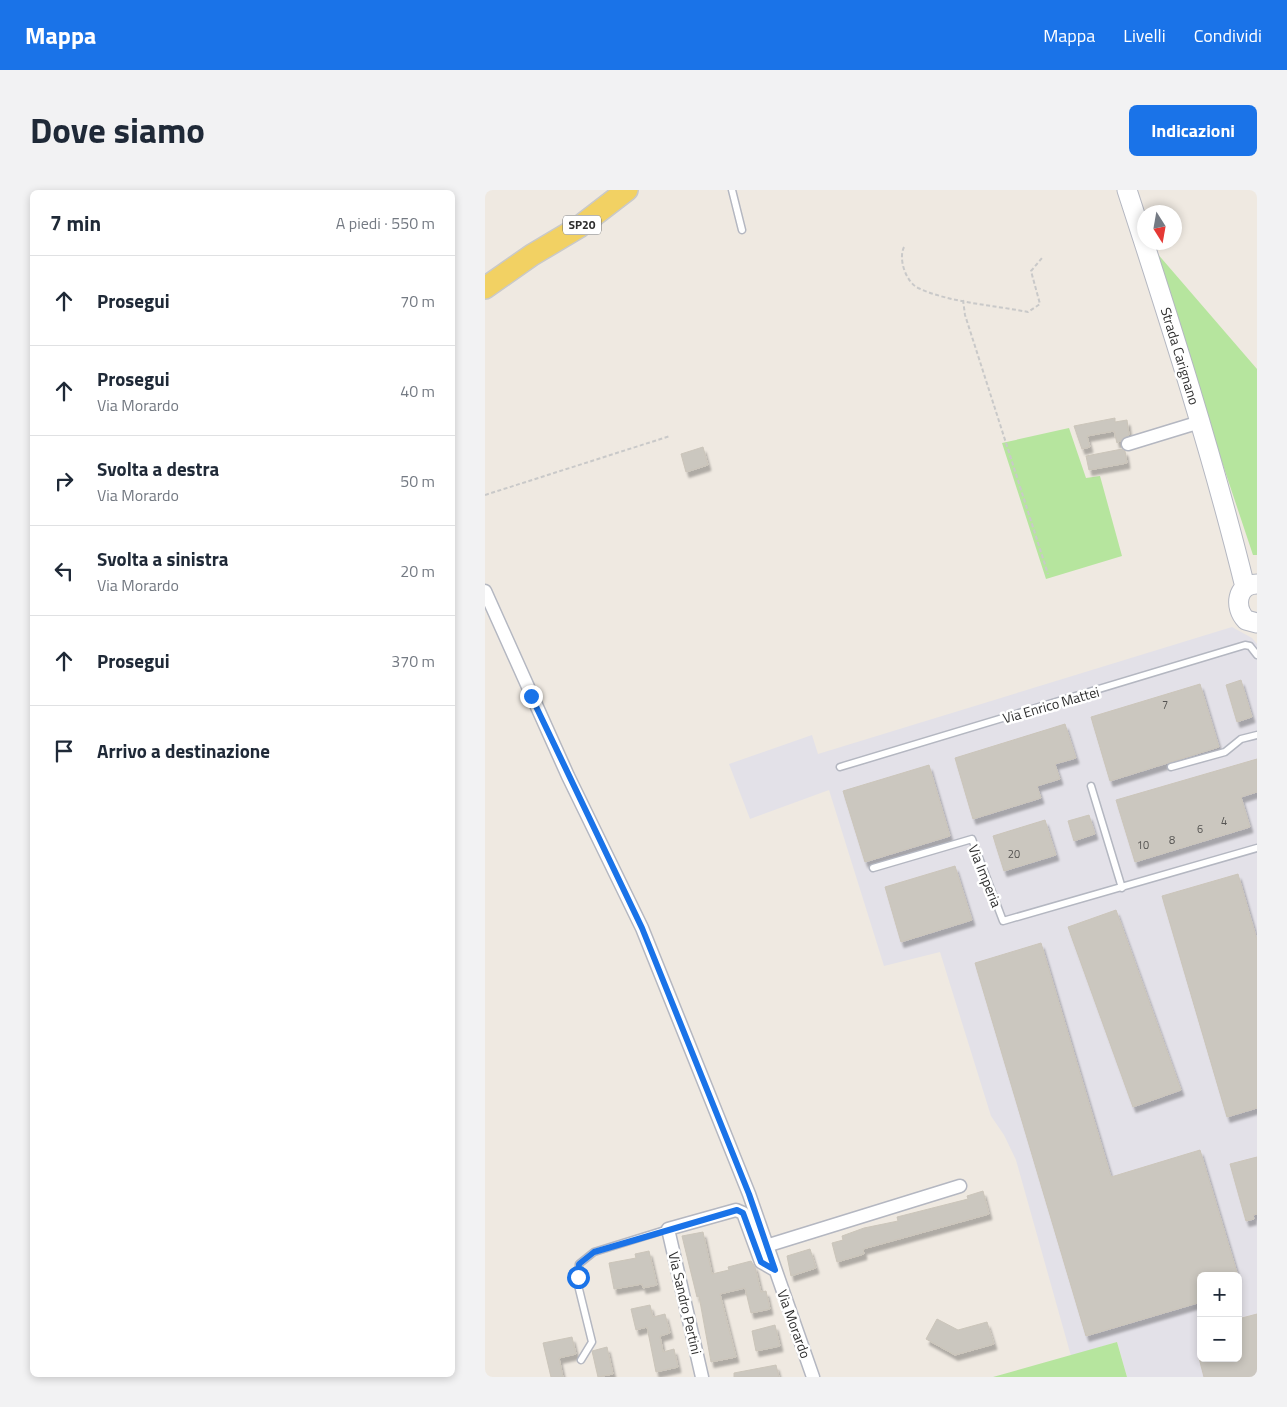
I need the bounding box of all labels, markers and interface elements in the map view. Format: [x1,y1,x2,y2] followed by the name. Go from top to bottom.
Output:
[25,17,96,53] text: Mappa
[1043,22,1095,49] text: Mappa
[1123,22,1166,49] text: Livelli
[1194,22,1262,49] text: Condividi
[30,103,205,157] text: Dove siamo
[1129,105,1257,156] button: Indicazioni
[1137,205,1182,250] north arrow
[50,207,101,239] text: 7 min
[336,211,435,235] text: A piedi · 550 m
[563,216,601,234] road number: SP20
[97,286,170,315] text: Prosegui
[50,287,78,315] icon: ahead
[400,289,435,313] text: 70 m
[1156,305,1205,407] street label: Strada Carignano
[97,364,170,393] text: Prosegui
[50,377,78,405] icon: ahead
[400,379,435,403] text: 40 m
[97,393,179,417] text: Via Morardo
[97,454,219,483] text: Svolta a destra
[50,467,78,495] icon: right
[400,469,435,493] text: 50 m
[97,483,179,507] text: Via Morardo
[97,544,228,573] text: Svolta a sinistra
[50,557,78,585] icon: left
[400,559,435,583] text: 20 m
[97,573,179,597] text: Via Morardo
[97,646,170,675] text: Prosegui
[50,647,78,675] icon: ahead
[391,649,435,673] text: 370 m
[1000,681,1102,728] street label: Via Enrico Mattei
[520,685,543,708] route end
[1162,697,1168,713] house number: 7
[97,736,270,765] text: Arrivo a destinazione
[50,737,78,765] icon: arrive
[1221,813,1227,829] house number: 4
[1197,821,1203,837] house number: 6
[1169,832,1175,848] house number: 8
[1137,837,1149,853] house number: 10
[963,841,1008,910] street label: Via Imperia
[1008,846,1020,862] house number: 20
[663,1250,707,1356] street label: Via Sandro Pertini
[567,1266,590,1289] route start
[1197,1272,1242,1362] map controls
[1197,1272,1242,1317] button: +
[772,1287,817,1361] street label: Via Morardo
[1197,1317,1242,1362] button: −

